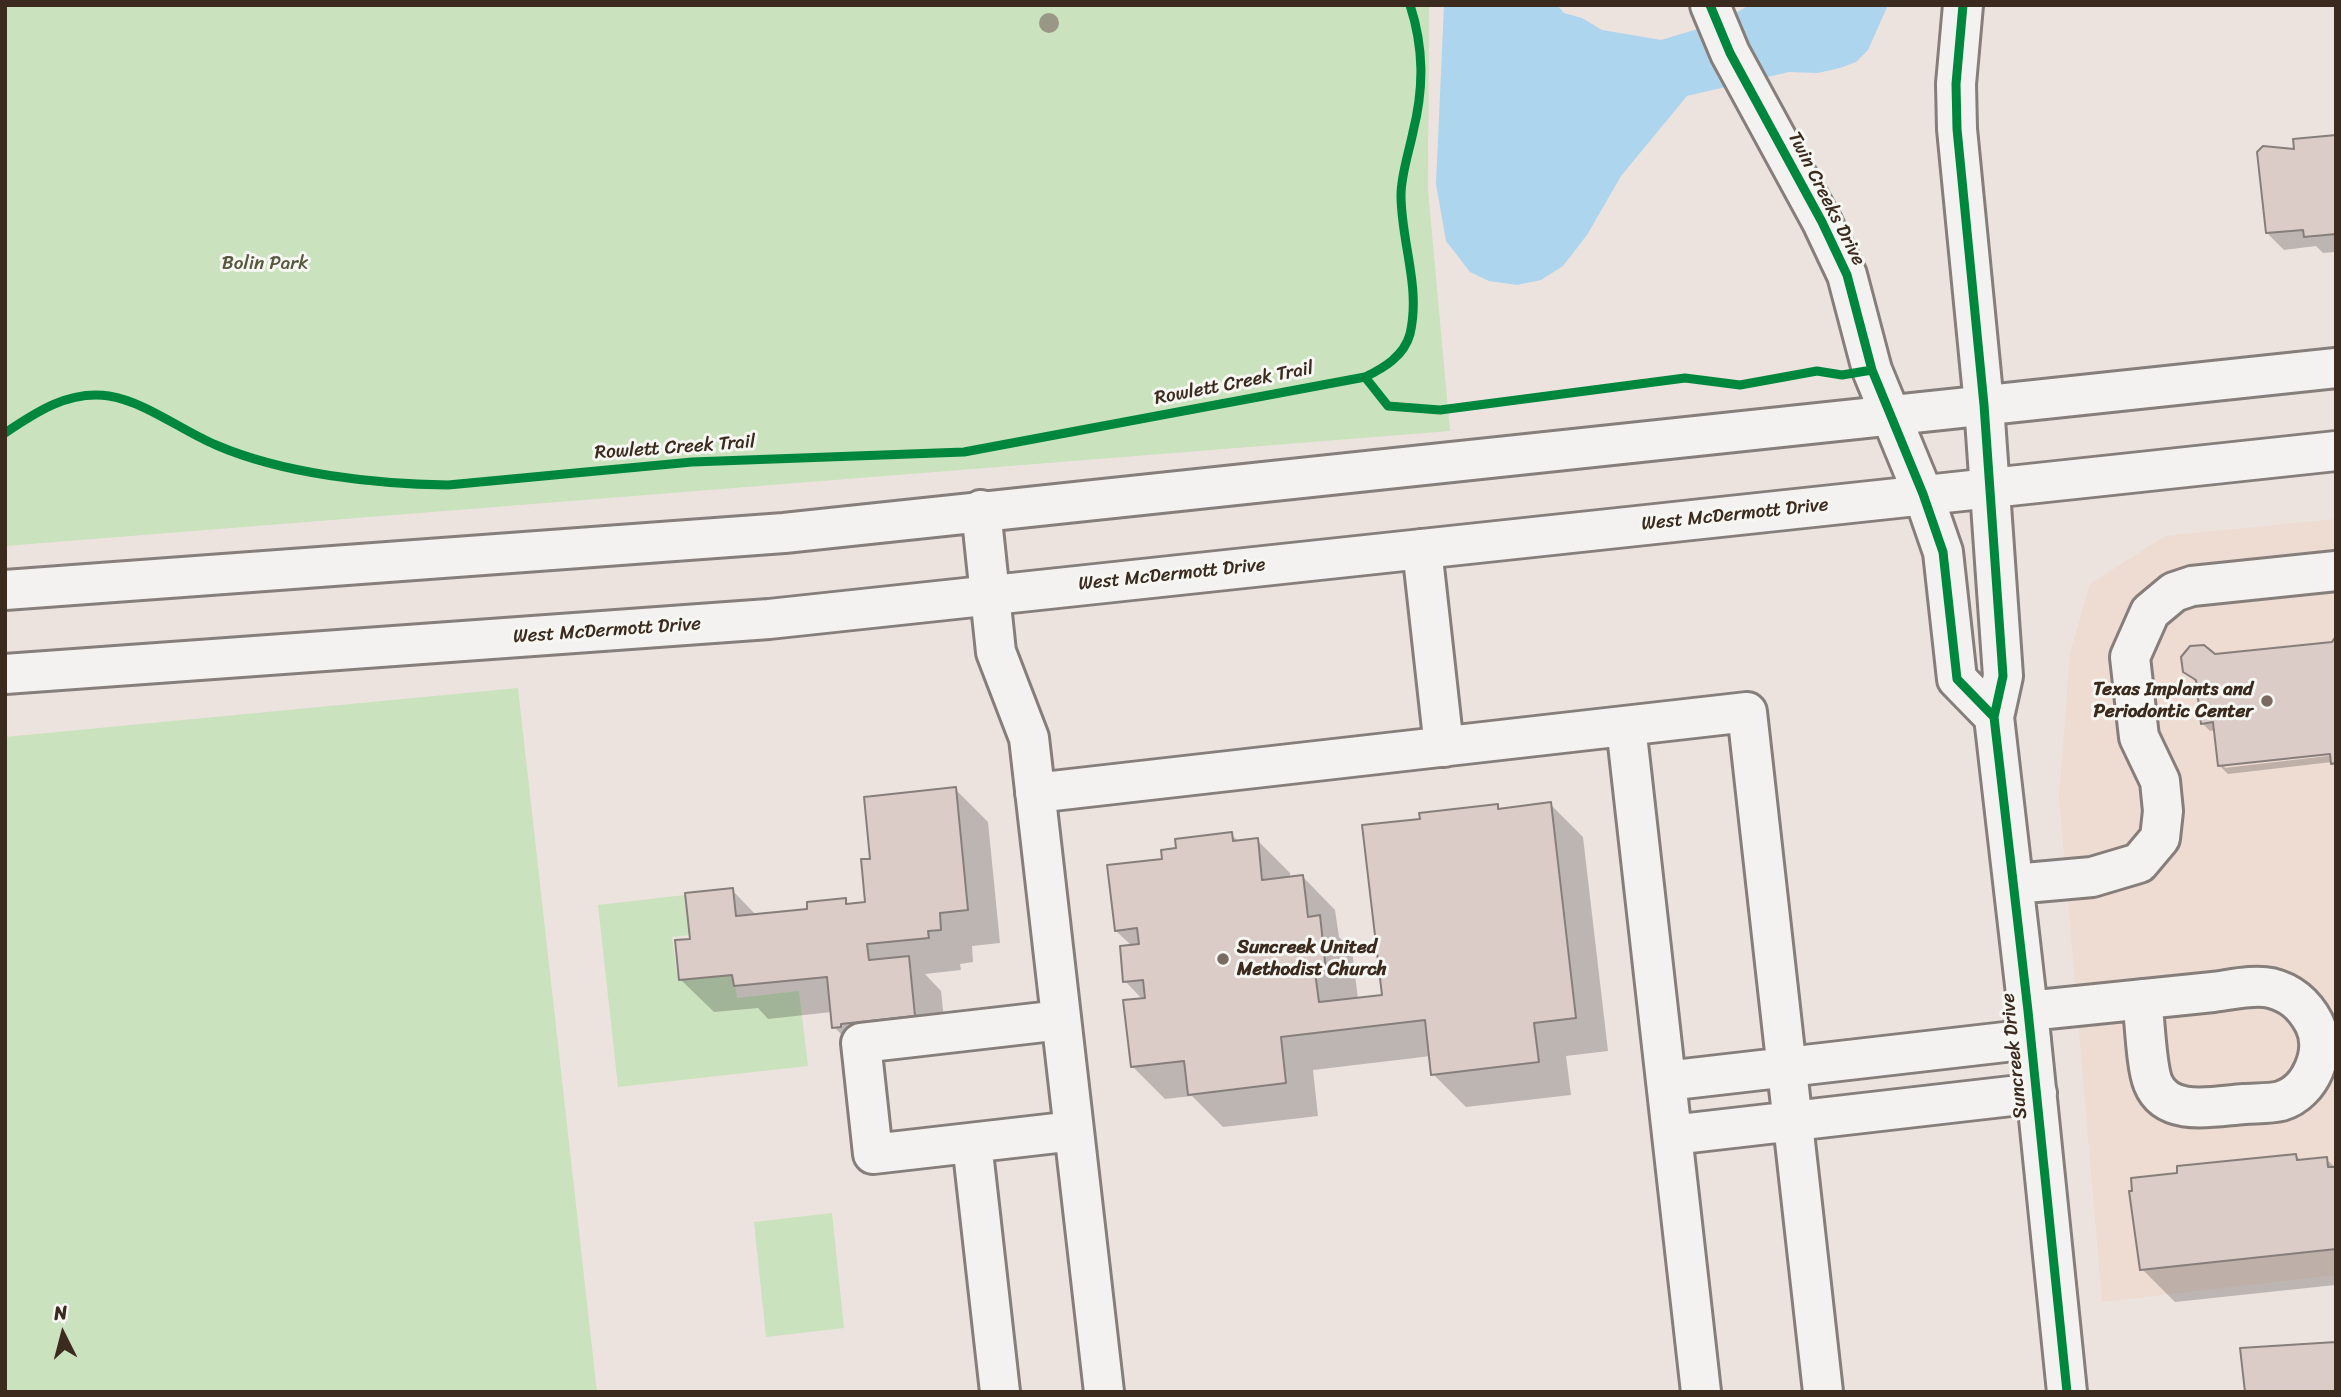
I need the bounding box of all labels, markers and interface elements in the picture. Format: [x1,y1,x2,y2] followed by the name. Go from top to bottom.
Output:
[1782,128,1870,270] street label: Twin Creeks Drive
[222,253,308,275] park label: Bolin Park
[1153,357,1315,411] street label: Rowlett Creek Trail
[594,431,756,465] street label: Rowlett Creek Trail
[1640,494,1830,536] street label: West McDermott Drive
[1077,554,1267,596] street label: West McDermott Drive
[512,613,702,649] street label: West McDermott Drive
[2093,679,2253,723] place label: Texas Implants and Periodontic Center
[2259,693,2275,709] marker: Texas Implants and Periodontic Center
[1237,937,1387,981] place label: Suncreek United Methodist Church
[1215,951,1231,967] marker: Suncreek United Methodist Church
[1997,992,2033,1120] street label: Suncreek Drive
[52,1296,69,1330] text: N
[28,1299,98,1369] north arrow

